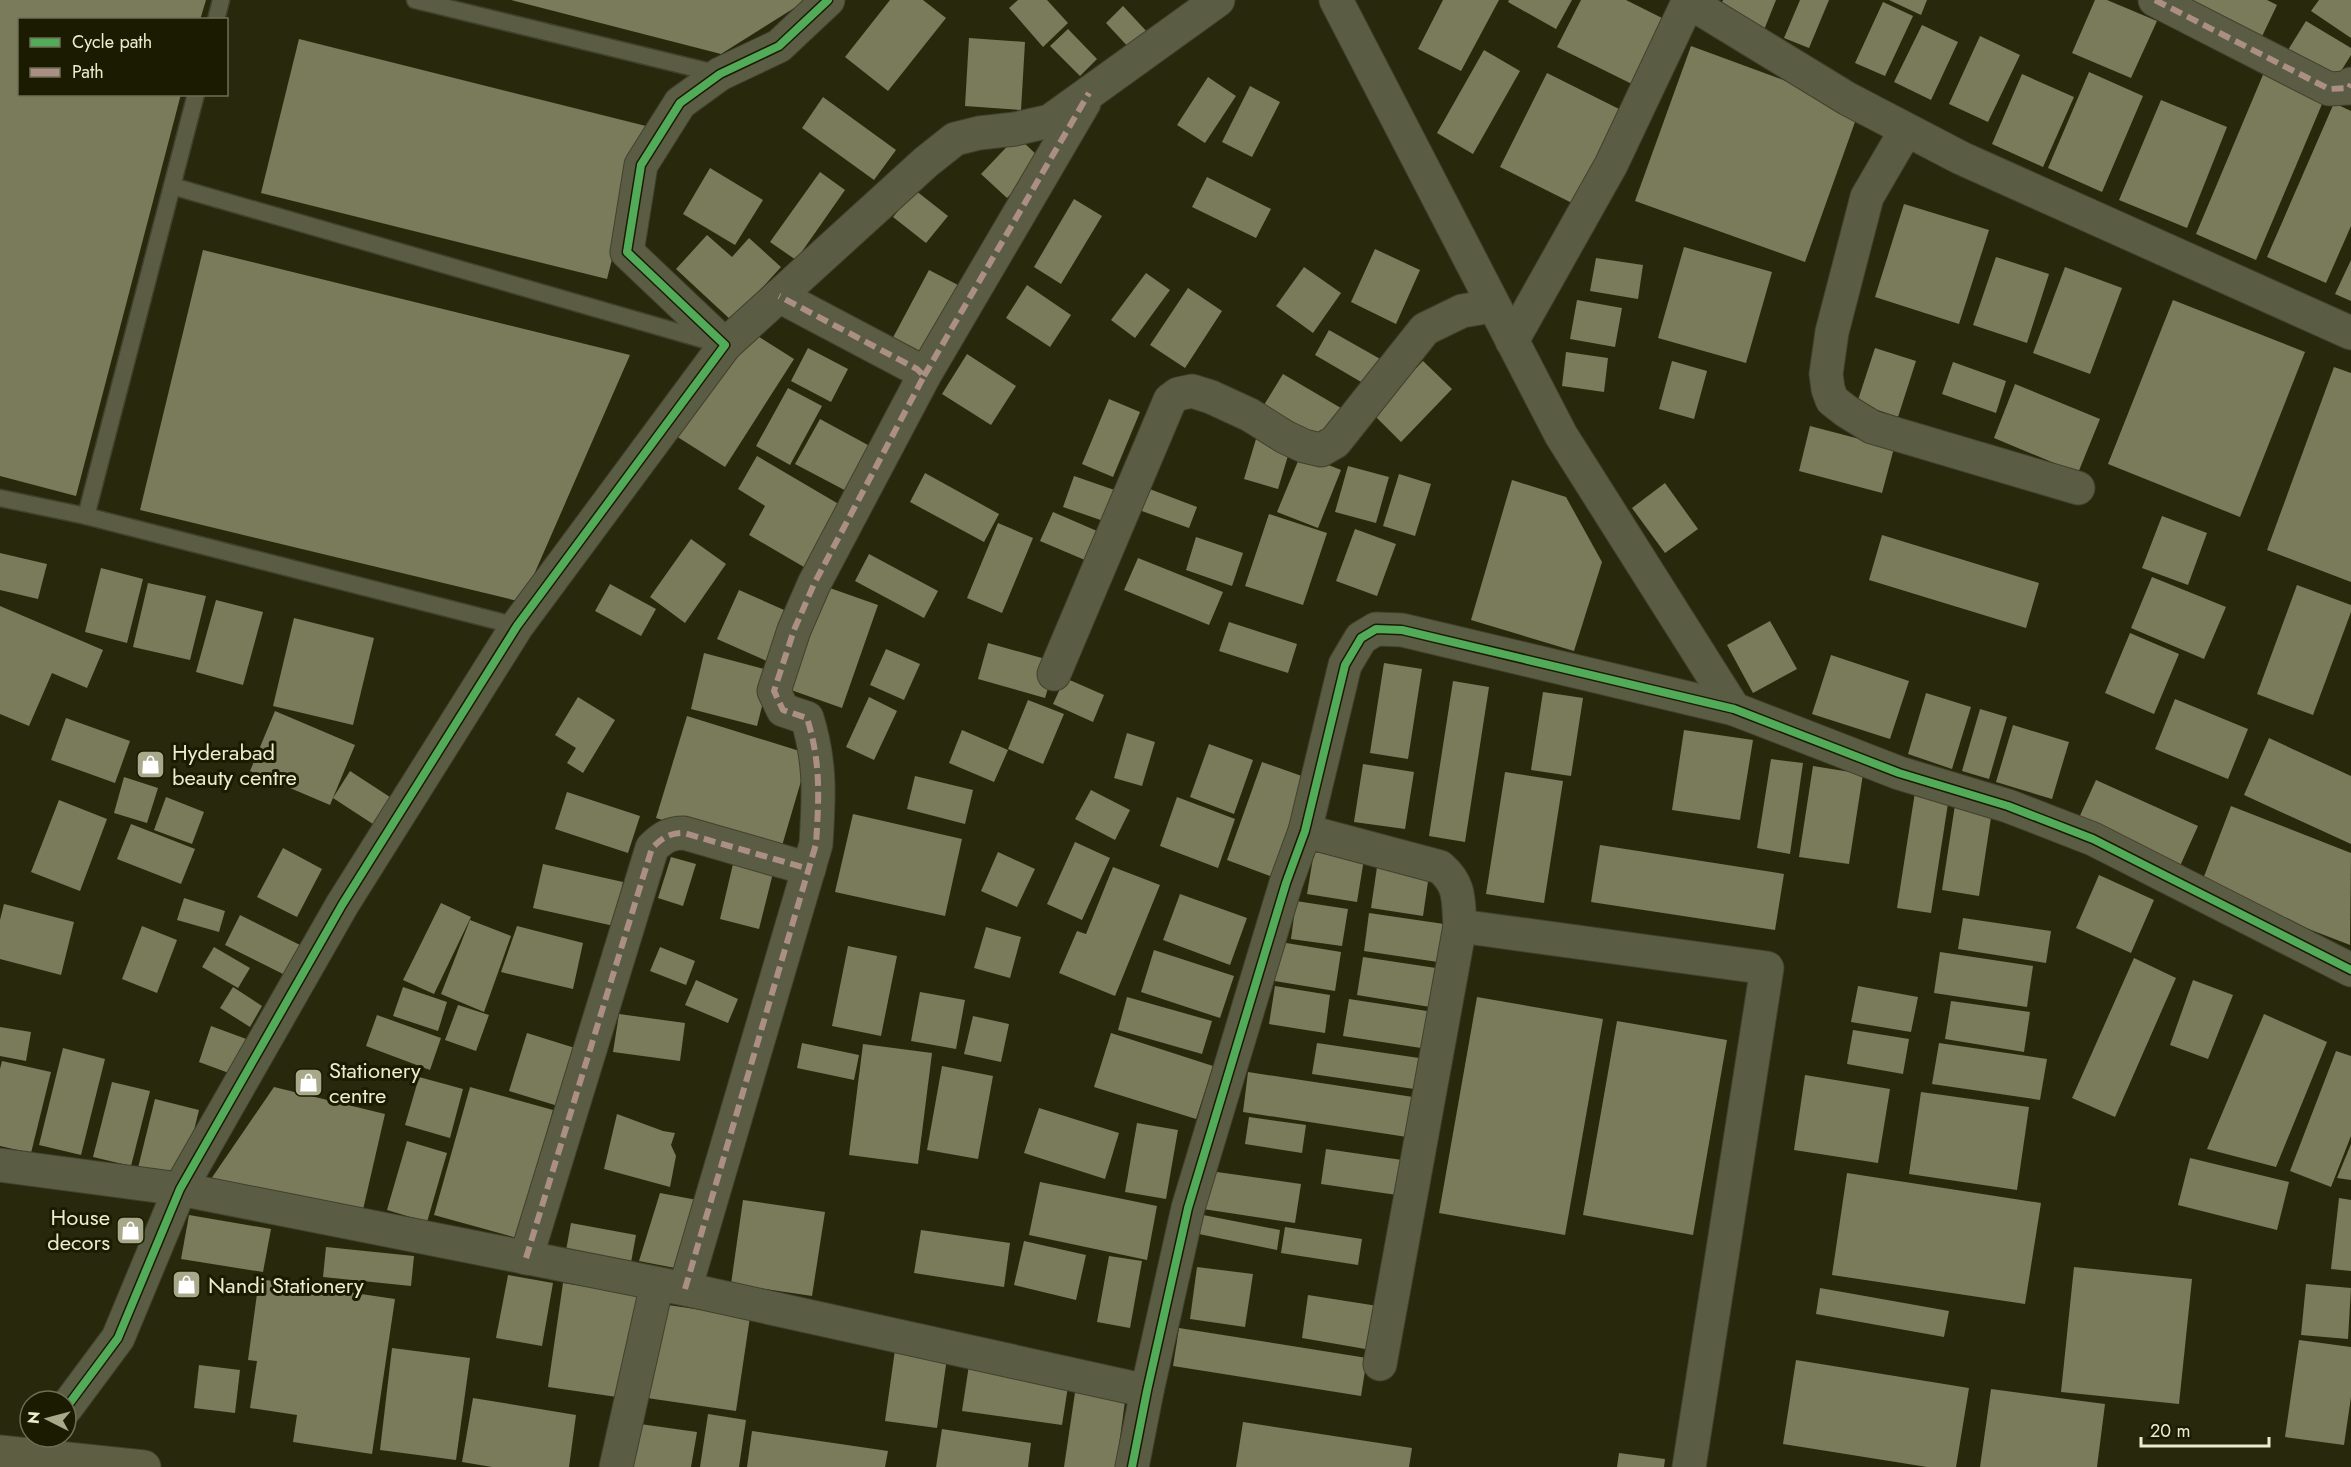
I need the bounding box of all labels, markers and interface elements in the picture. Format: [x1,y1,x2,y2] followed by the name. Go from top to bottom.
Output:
[18,18,228,96] legend
[72,29,152,55] text: Cycle path
[72,59,104,85] text: Path
[172,736,297,793] place label: Hyderabad beauty centre
[135,749,167,781] shop icon: Hyderabad beauty centre
[329,1054,421,1111] place label: Stationery centre
[292,1067,324,1099] shop icon: Stationery centre
[47,1201,110,1258] place label: House decors
[115,1214,147,1246] shop icon: House decors
[171,1269,203,1301] shop icon: Nandi Stationery
[208,1269,364,1301] place label: Nandi Stationery
[18,1389,78,1449] north arrow
[21,1410,46,1425] text: N
[2141,1410,2268,1448] scale bar
[2150,1418,2190,1444] text: 20 m

